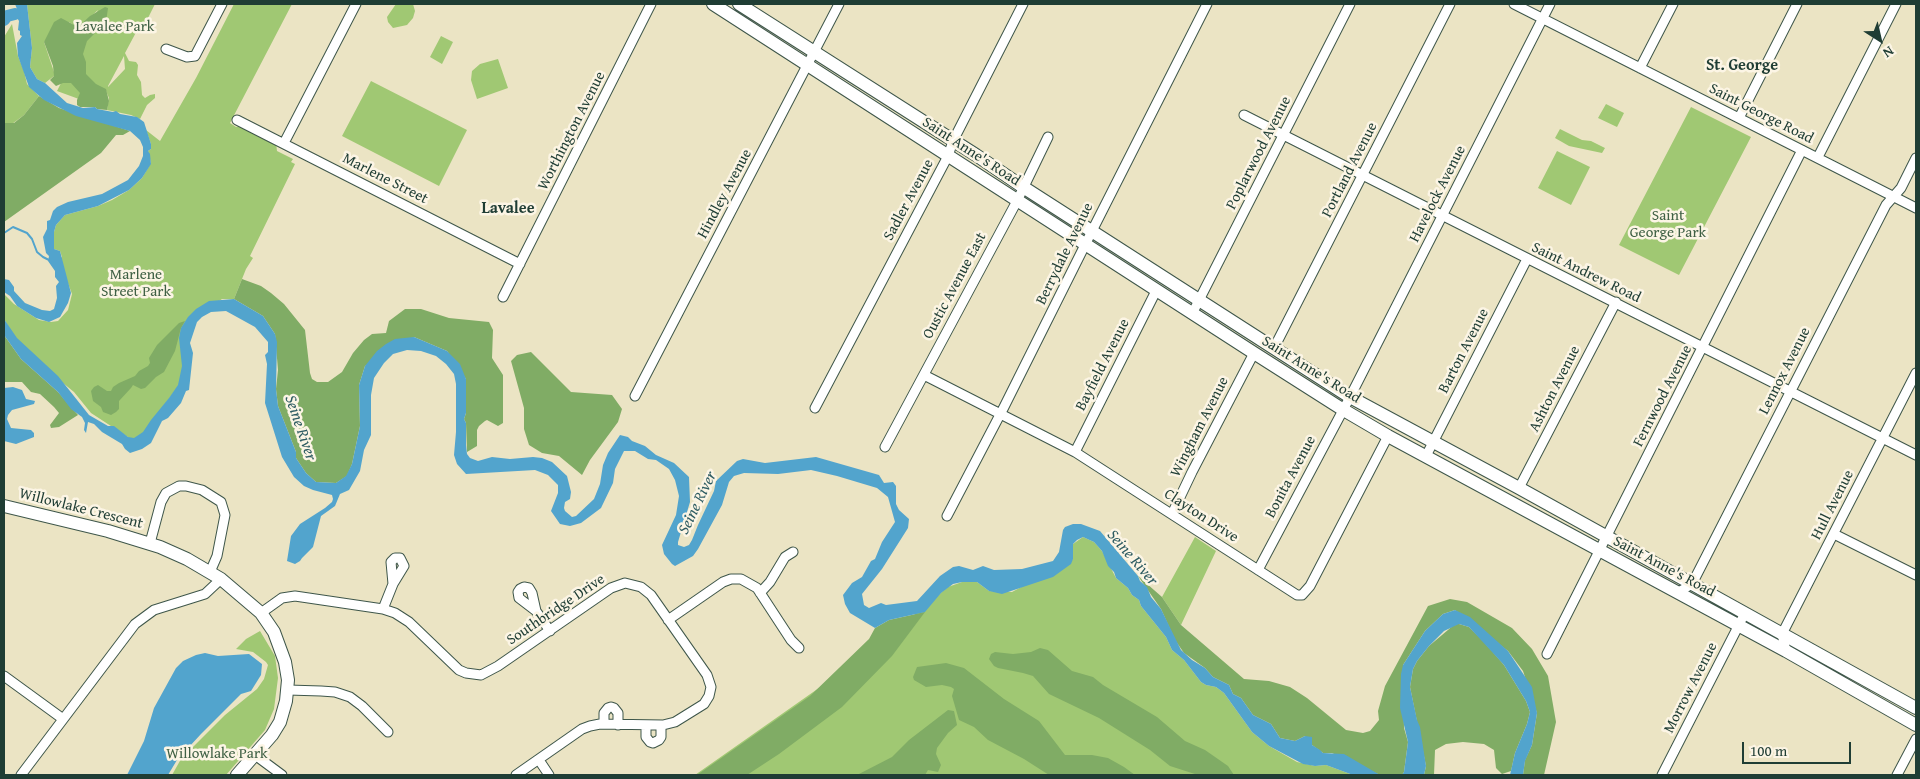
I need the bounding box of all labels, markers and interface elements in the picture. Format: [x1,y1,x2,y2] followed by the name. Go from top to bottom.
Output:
[1855,15,1905,65] north arrow
[76,18,154,36] park label: Lavalee Park
[1879,41,1898,63] text: N
[1706,56,1778,76] district label: St. George
[534,69,610,193] street label: Worthington Avenue
[1706,80,1816,148] street label: Saint George Road
[1223,93,1295,213] street label: Poplarwood Avenue
[919,114,1023,190] street label: Saint Anne's Road
[1318,119,1382,221] street label: Portland Avenue
[1406,143,1470,245] street label: Havelock Avenue
[694,146,756,242] street label: Hindley Avenue
[339,150,431,208] street label: Marlene Street
[880,156,938,244] street label: Sadler Avenue
[481,199,535,219] district label: Lavalee
[1033,200,1097,308] street label: Berrydale Avenue
[1630,207,1706,242] park label: Saint George Park
[919,230,991,342] street label: Oustic Avenue East
[1528,239,1644,307] street label: Saint Andrew Road
[101,266,171,301] park label: Marlene Street Park
[1435,306,1493,396] street label: Barton Avenue
[1072,316,1134,414] street label: Bayfield Avenue
[1755,324,1815,418] street label: Lennox Avenue
[1258,332,1364,408] street label: Saint Anne's Road
[1630,342,1696,450] street label: Fernwood Avenue
[1526,343,1584,435] street label: Ashton Avenue
[1167,374,1233,480] street label: Wingham Avenue
[280,393,320,463] water label: Seine River
[1262,433,1320,521] street label: Bonita Avenue
[1808,467,1858,543] street label: Hull Avenue
[675,468,721,538] water label: Seine River
[17,485,145,533] street label: Willowlake Crescent
[1160,485,1242,547] street label: Clayton Drive
[1103,526,1161,590] water label: Seine River
[1610,532,1718,602] street label: Saint Anne's Road
[504,571,608,649] street label: Southbridge Drive
[1660,640,1722,736] street label: Morrow Avenue
[1745,732,1854,764] scale bar
[1750,740,1787,761] text: 100 m
[166,745,268,763] park label: Willowlake Park

